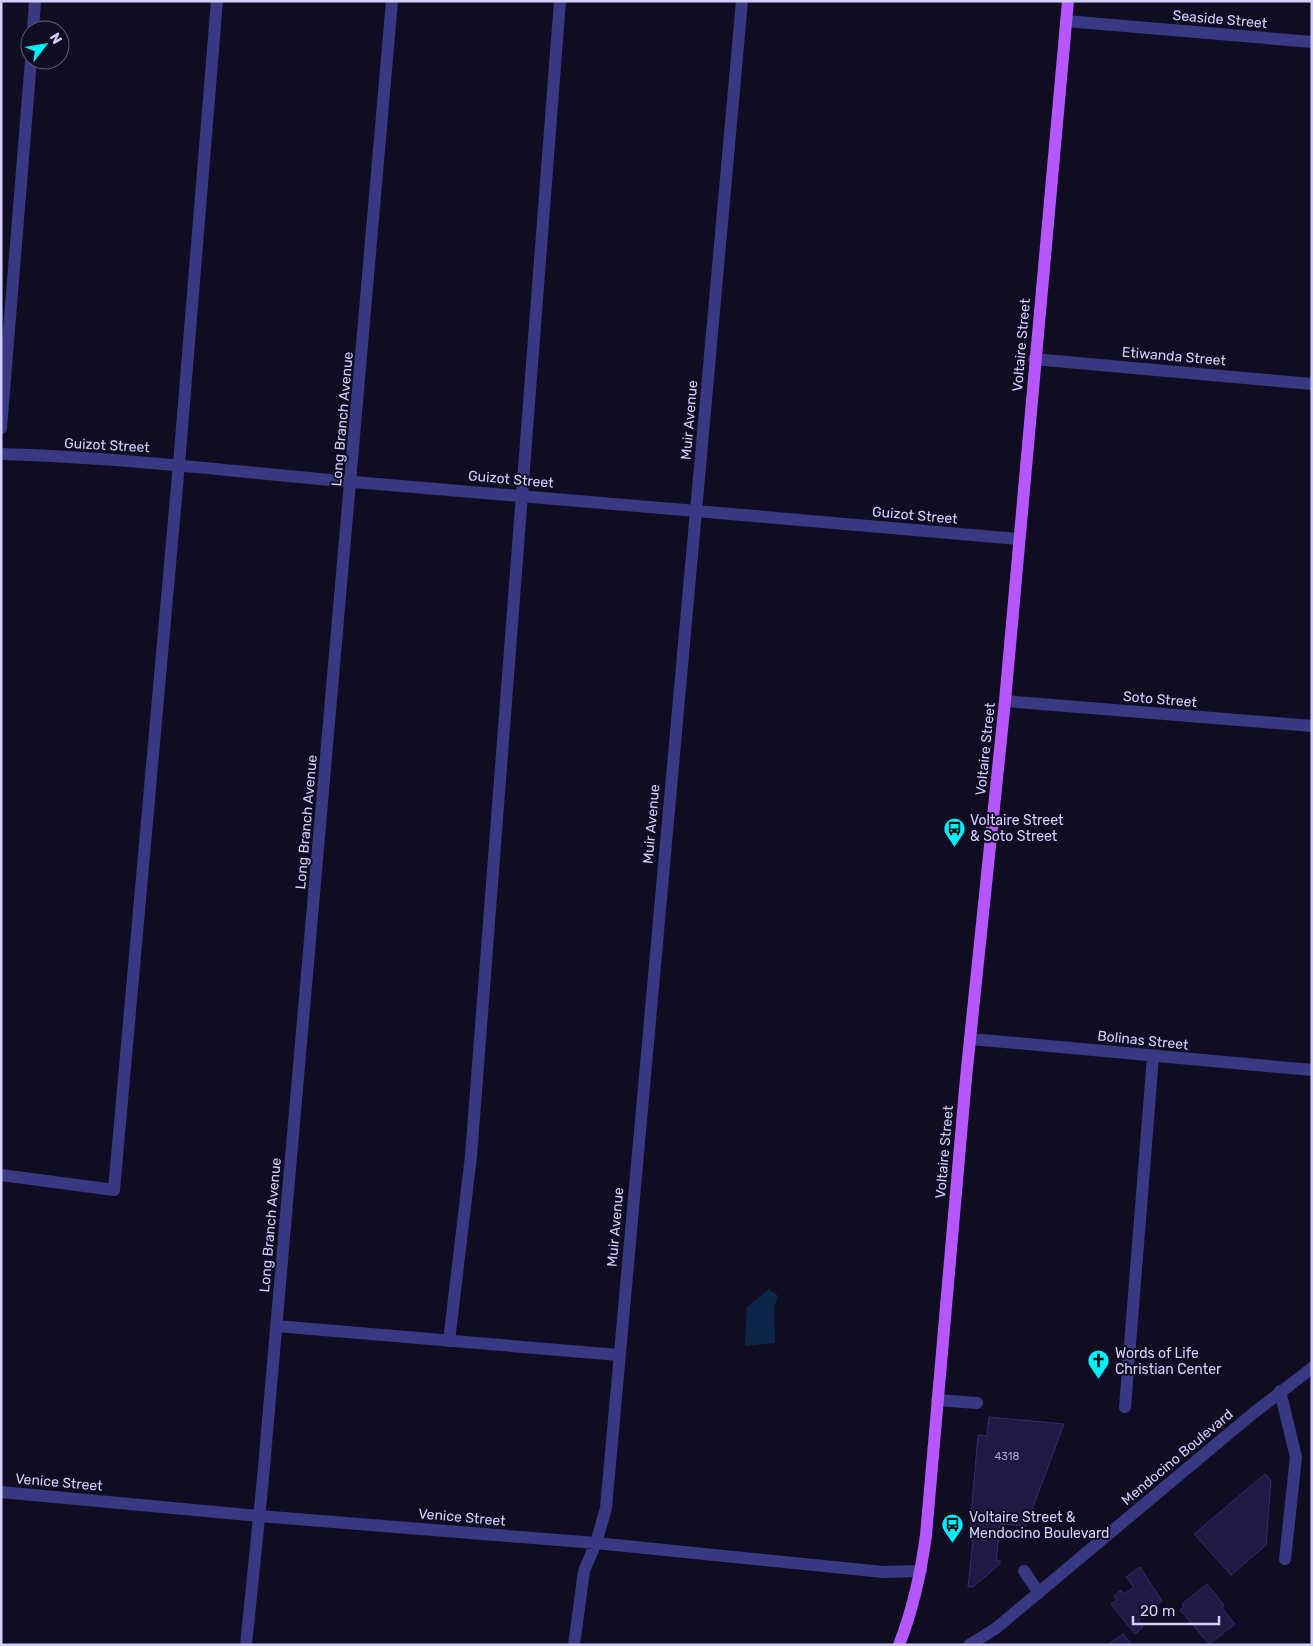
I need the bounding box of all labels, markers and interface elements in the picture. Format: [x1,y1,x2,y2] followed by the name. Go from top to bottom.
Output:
[1172,7,1268,32] street label: Seaside Street
[20,20,70,70] north arrow
[46,30,66,47] text: N
[1009,297,1034,392] street label: Voltaire Street
[1121,343,1227,370] street label: Etiwanda Street
[328,351,357,487] street label: Long Branch Avenue
[678,379,701,461] street label: Muir Avenue
[64,435,151,456] street label: Guizot Street
[468,467,555,492] street label: Guizot Street
[872,503,959,528] street label: Guizot Street
[1122,688,1198,711] street label: Soto Street
[972,701,999,796] street label: Voltaire Street
[292,754,321,890] street label: Long Branch Avenue
[640,783,663,865] street label: Muir Avenue
[970,812,1064,845] place label: Voltaire Street & Soto Street
[942,816,966,847] bus stop icon: Voltaire Street & Soto Street
[1097,1027,1190,1054] street label: Bolinas Street
[932,1104,957,1199] street label: Voltaire Street
[256,1157,285,1293] street label: Long Branch Avenue
[604,1186,627,1268] street label: Muir Avenue
[1115,1345,1222,1378] place label: Words of Life Christian Center
[1087,1349,1111,1380] church icon: Words of Life Christian Center
[1118,1406,1237,1509] street label: Mendocino Boulevard
[995,1450,1019,1463] house number: 4318
[15,1470,104,1495] street label: Venice Street
[418,1505,507,1530] street label: Venice Street
[969,1509,1109,1542] place label: Voltaire Street & Mendocino Boulevard
[941,1513,965,1544] bus stop icon: Voltaire Street & Mendocino Boulevard
[1133,1594,1219,1626] scale bar
[1140,1602,1175,1620] text: 20 m

